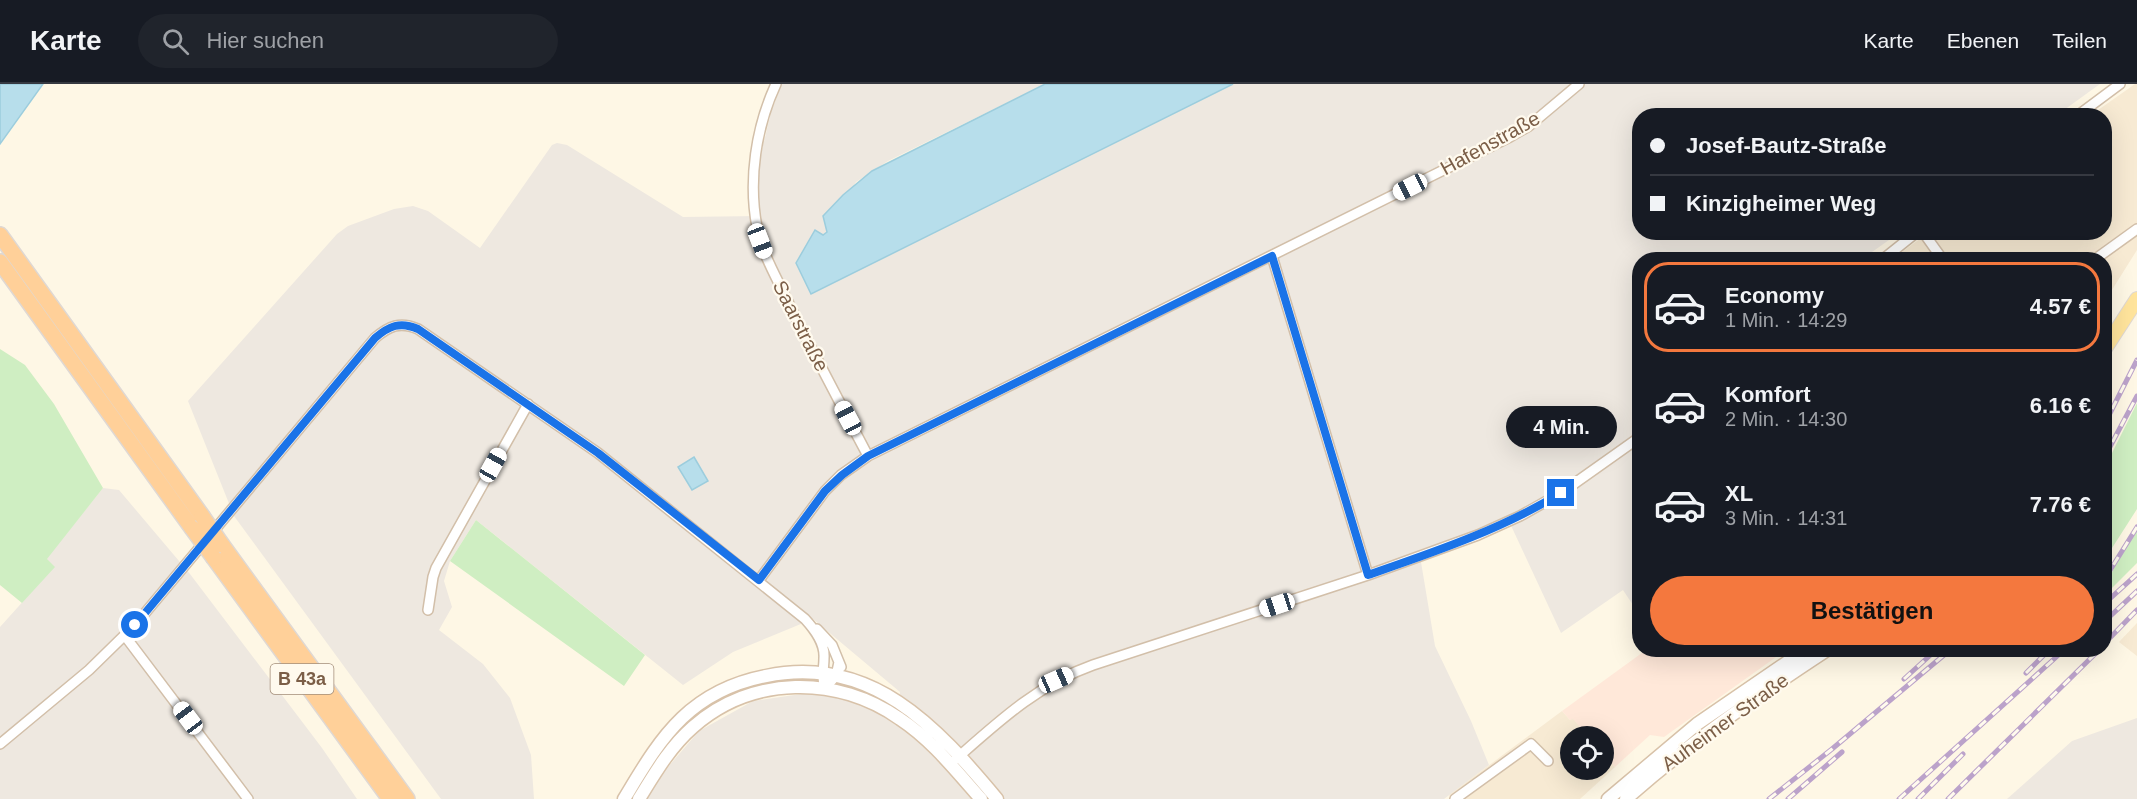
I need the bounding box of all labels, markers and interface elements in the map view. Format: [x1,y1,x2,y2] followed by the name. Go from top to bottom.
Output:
[138,14,558,68] search box
[30,25,102,56] text: Karte
[159,25,192,58] icon: search
[207,28,324,53] text: Hier suchen
[1864,29,1914,52] text: Karte
[1947,29,2019,52] text: Ebenen
[2052,29,2107,52] text: Teilen
[1437,107,1543,179] street label: Hafenstraße
[1686,133,1886,158] text: Josef-Bautz-Straße
[1390,171,1430,203] car
[1686,191,1876,216] text: Kinzigheimer Weg
[745,221,775,261] car
[769,277,833,375] street label: Saarstraße
[1653,280,1707,334] icon: car
[1725,283,1824,308] text: Economy
[2030,294,2091,319] text: 4.57 €
[1725,309,1847,331] text: 1 Min. · 14:29
[1653,379,1707,433] icon: car
[1725,382,1811,407] text: Komfort
[2030,393,2091,418] text: 6.16 €
[832,398,864,438] car
[1506,406,1616,448] callout: 4 Min.
[1725,408,1847,430] text: 2 Min. · 14:30
[1533,416,1590,438] text: 4 Min.
[476,445,510,485] car
[1653,478,1707,532] icon: car
[1547,479,1574,506] route end
[1725,481,1753,506] text: XL
[2030,492,2091,517] text: 7.76 €
[1725,507,1847,529] text: 3 Min. · 14:31
[1650,576,2094,645] button: Bestätigen
[1257,591,1297,619] car
[121,611,148,638] route start
[270,664,334,694] road number: B 43a
[1036,664,1076,696] car
[1657,669,1793,775] street label: Auheimer Straße
[170,698,206,738] car
[1560,726,1614,780] map controls
[1560,726,1614,780] button: locate

